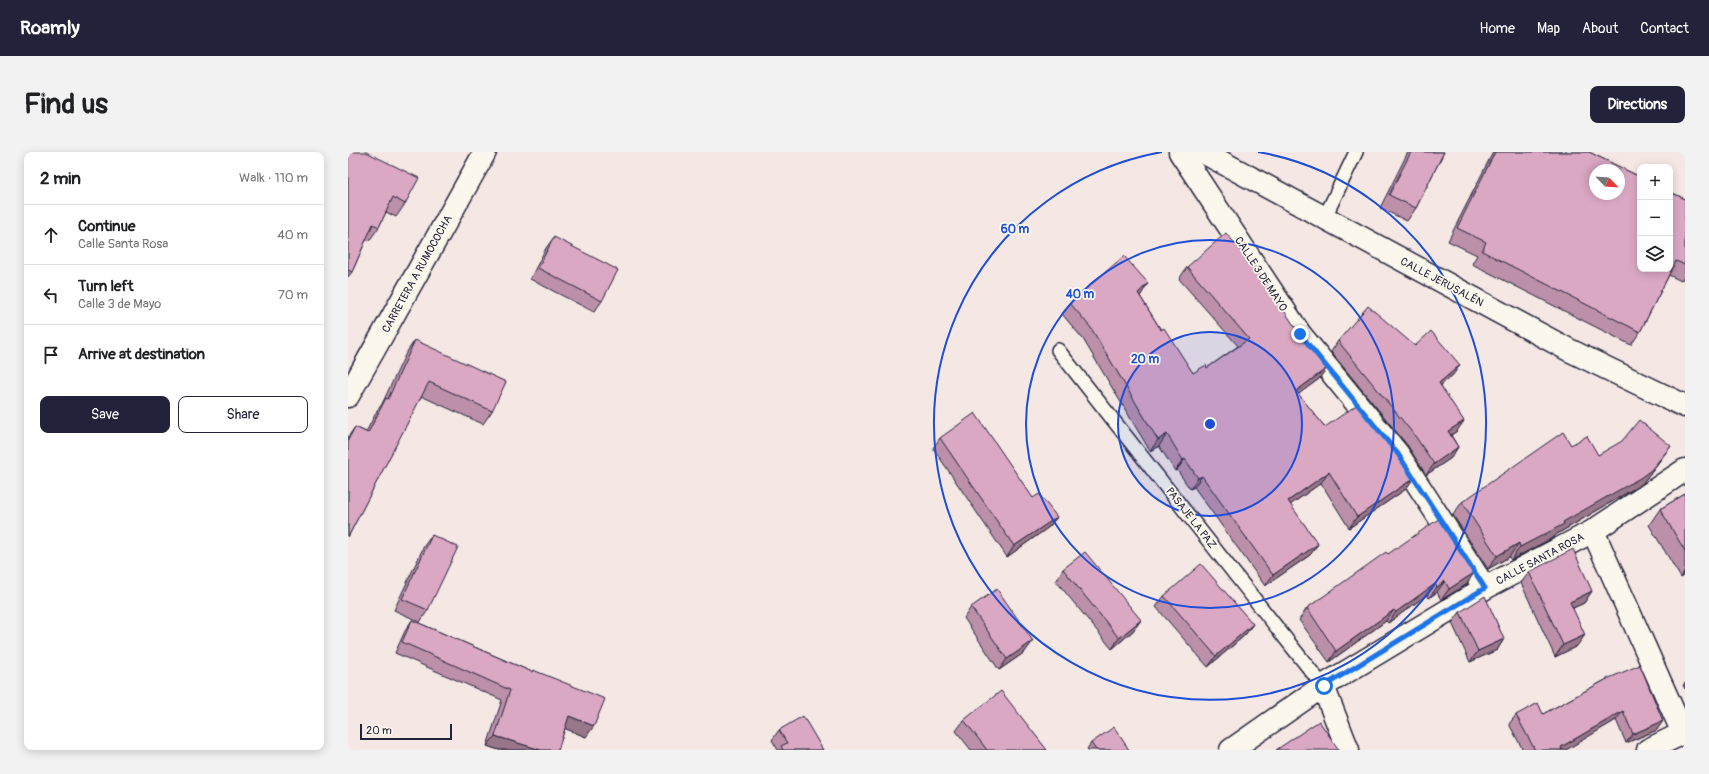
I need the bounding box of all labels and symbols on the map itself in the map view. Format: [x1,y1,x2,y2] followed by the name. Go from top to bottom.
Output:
[1589,164,1625,200] north arrow
[379,213,455,335] street label: CARRETERA A RUMOCOCHA
[1001,222,1030,237] text: 60 m
[1232,234,1290,314] street label: CALLE 3 DE MAYO
[1398,255,1486,309] street label: CALLE JERUSALÉN
[1065,287,1095,302] text: 40 m
[1291,325,1309,343] route end
[1131,352,1159,367] text: 20 m
[1203,417,1217,431] centre of rings
[1163,485,1219,552] street label: PASAJE LA PAZ
[1494,530,1586,588] street label: CALLE SANTA ROSA
[1315,677,1333,695] route start
[360,722,452,741] scale bar

